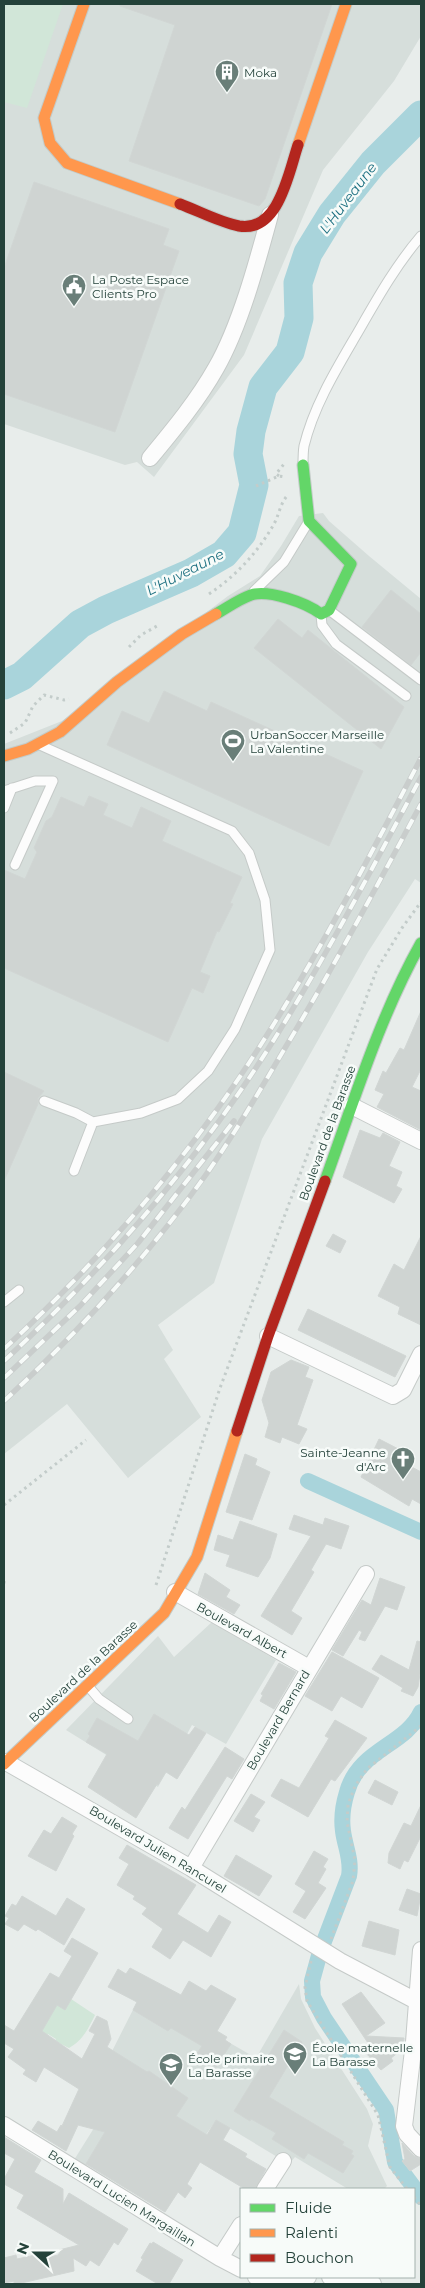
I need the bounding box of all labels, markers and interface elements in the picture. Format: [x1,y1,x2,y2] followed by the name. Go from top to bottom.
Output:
[214,59,240,93] building icon: Moka
[244,65,277,80] place label: Moka
[315,159,381,237] water label: L'Huveaune
[92,272,189,301] place label: La Poste Espace Clients Pro
[61,273,87,307] public building icon: La Poste Espace Clients Pro
[143,545,227,599] water label: L'Huveaune
[250,727,384,756] place label: UrbanSoccer Marseille La Valentine
[220,728,246,762] sports icon: UrbanSoccer Marseille La Valentine
[296,1063,358,1203] street label: Boulevard de la Barasse
[300,1445,386,1474] place label: Sainte-Jeanne d'Arc
[390,1446,416,1480] church icon: Sainte-Jeanne d'Arc
[194,1599,290,1661] street label: Boulevard Albert
[26,1617,140,1725] street label: Boulevard de la Barasse
[243,1667,313,1773] street label: Boulevard Bernard
[87,1802,229,1896] street label: Boulevard Julien Rancurel
[312,2040,413,2069] place label: École maternelle La Barasse
[282,2041,308,2075] school or university icon: École maternelle La Barasse
[188,2051,275,2080] place label: École primaire La Barasse
[158,2052,184,2086] school or university icon: École primaire La Barasse
[45,2146,199,2250] street label: Boulevard Lucien Margaillan
[240,2188,415,2278] legend
[285,2198,332,2217] text: Fluide
[285,2223,338,2242] text: Ralenti
[10,2228,60,2278] north arrow
[12,2240,33,2257] text: N
[285,2248,354,2267] text: Bouchon

